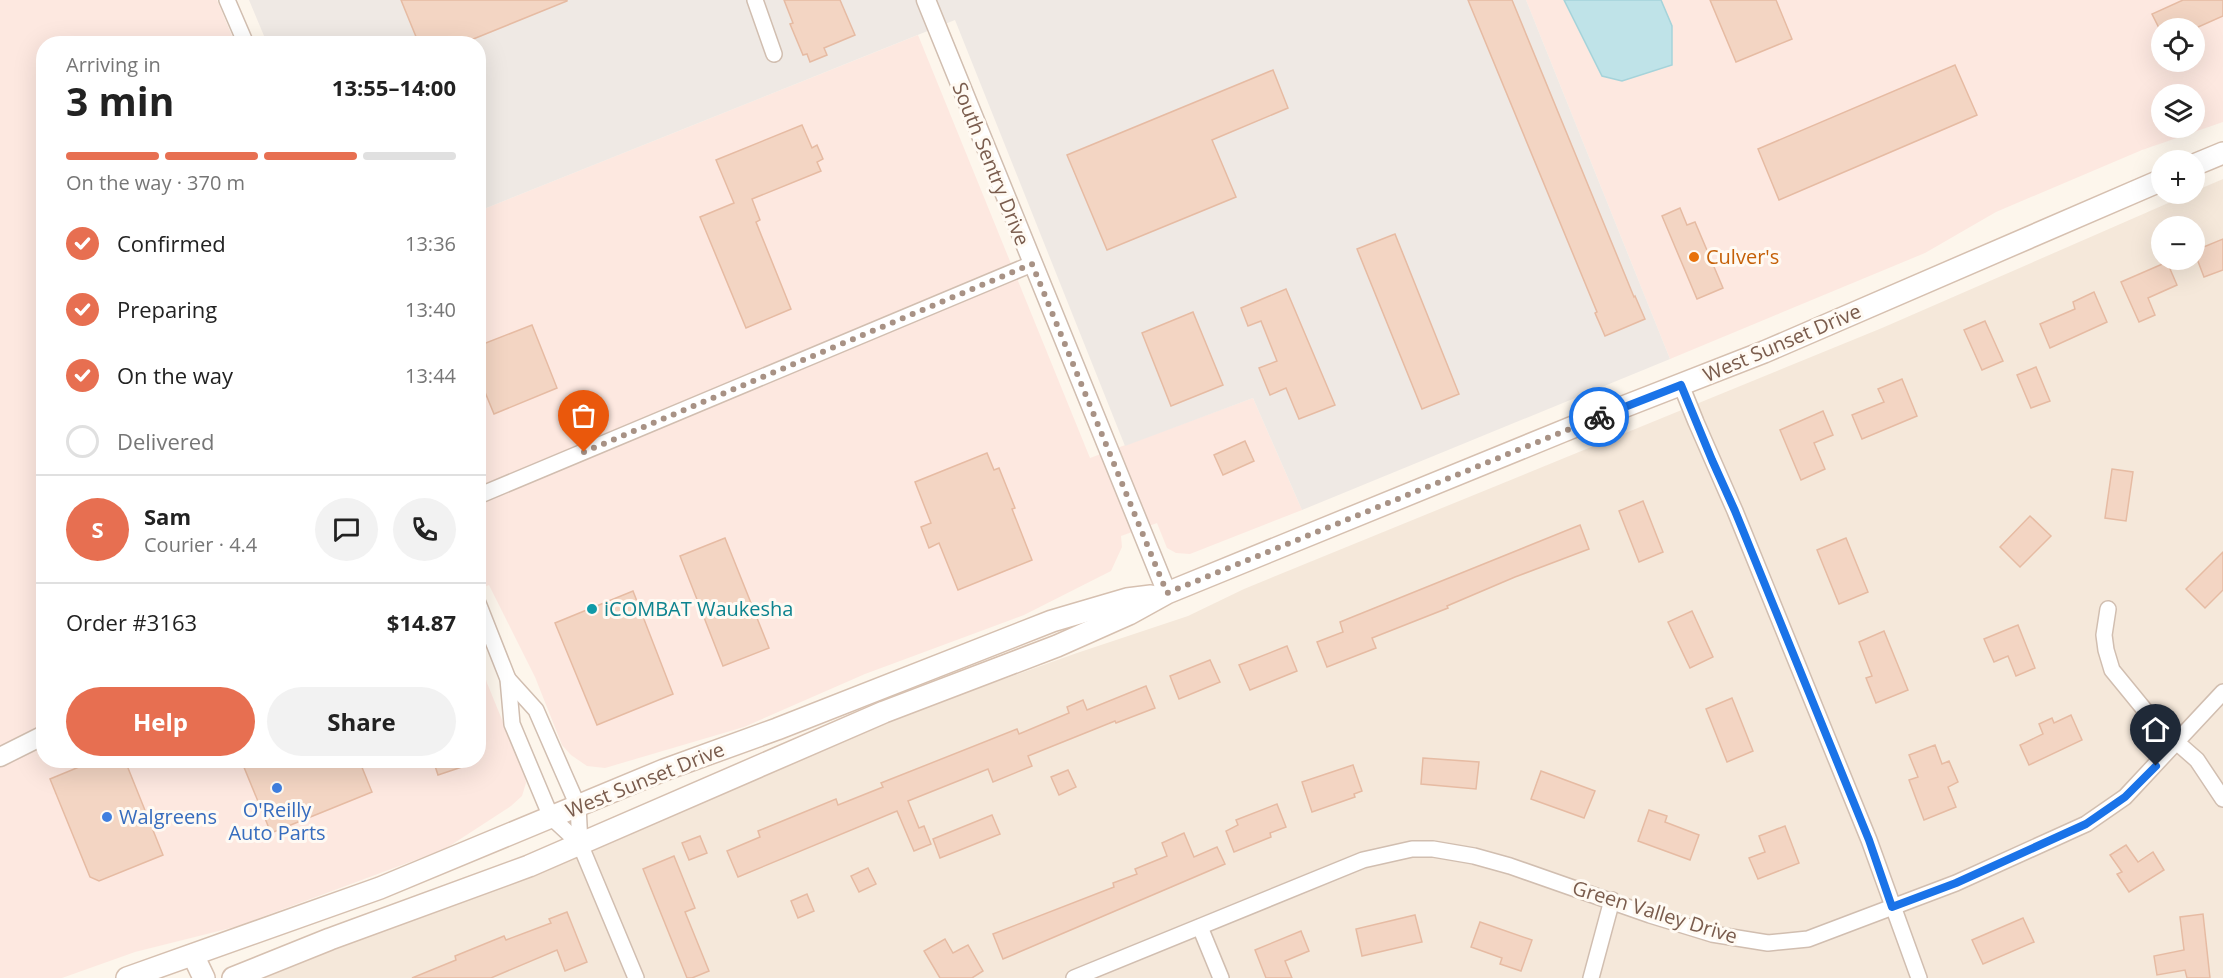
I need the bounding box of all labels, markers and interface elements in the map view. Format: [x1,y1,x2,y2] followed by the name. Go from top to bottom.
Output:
[2151,18,2205,270] map controls
[2151,18,2205,72] button: locate
[66,51,161,78] text: Arriving in
[332,72,456,102] text: 13:55–14:00
[66,74,174,127] text: 3 min
[946,78,1037,249] street label: South Sentry Drive
[2151,84,2205,138] button: layers
[2151,150,2205,204] button: +
[66,169,245,196] text: On the way · 370 m
[2151,216,2205,270] button: −
[66,227,99,260] icon: check
[117,228,226,258] text: Confirmed
[405,230,456,257] text: 13:36
[1706,243,1779,270] place label: Culver's
[1687,250,1701,264] marker: Culver's
[66,293,99,326] icon: check
[117,294,217,324] text: Preparing
[405,296,456,323] text: 13:40
[1699,297,1865,388] street label: West Sunset Drive
[66,359,99,392] icon: check
[117,360,233,390] text: On the way
[405,362,456,389] text: 13:44
[1569,387,1629,447] courier
[558,390,609,452] pin
[567,399,600,432] icon: bag
[1583,401,1616,434] icon: bike
[117,426,215,456] text: Delivered
[315,498,378,561] button: chat
[393,498,456,561] button: phone
[144,501,191,531] text: Sam
[91,514,104,544] text: S
[144,531,257,558] text: Courier · 4.4
[604,595,793,622] place label: iCOMBAT Waukesha
[585,602,599,616] marker: iCOMBAT Waukesha
[66,607,197,637] text: Order #3163
[387,607,456,637] text: $14.87
[66,687,255,756] button: Help
[267,687,456,756] button: Share
[2130,704,2181,766] pin
[2139,713,2172,746] icon: home
[561,735,728,824] street label: West Sunset Drive
[270,781,284,795] marker: O'Reilly Auto Parts
[228,796,326,846] place label: O'Reilly Auto Parts
[119,803,217,830] place label: Walgreens
[100,810,114,824] marker: Walgreens
[1569,874,1741,949] street label: Green Valley Drive

